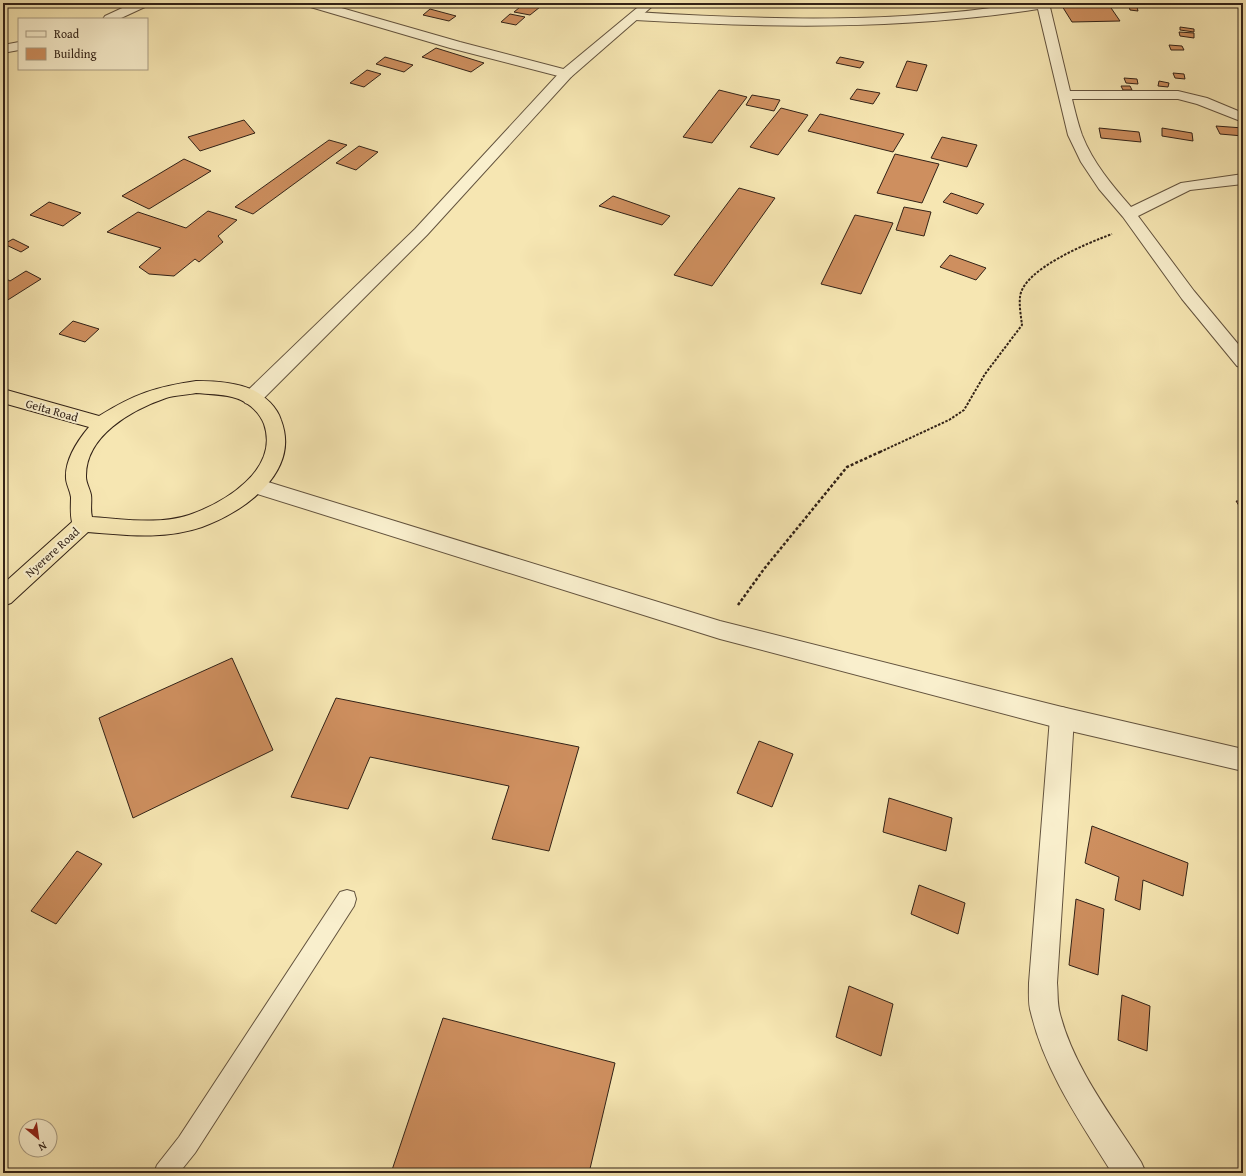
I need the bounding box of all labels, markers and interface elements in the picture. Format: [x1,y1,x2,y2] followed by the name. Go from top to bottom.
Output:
[18,18,148,70] legend
[54,25,80,42] text: Road
[54,45,97,62] text: Building
[24,394,81,426] street label: Geita Road
[21,523,83,581] street label: Nyerere Road
[18,1118,58,1158] north arrow
[35,1138,50,1156] text: N

